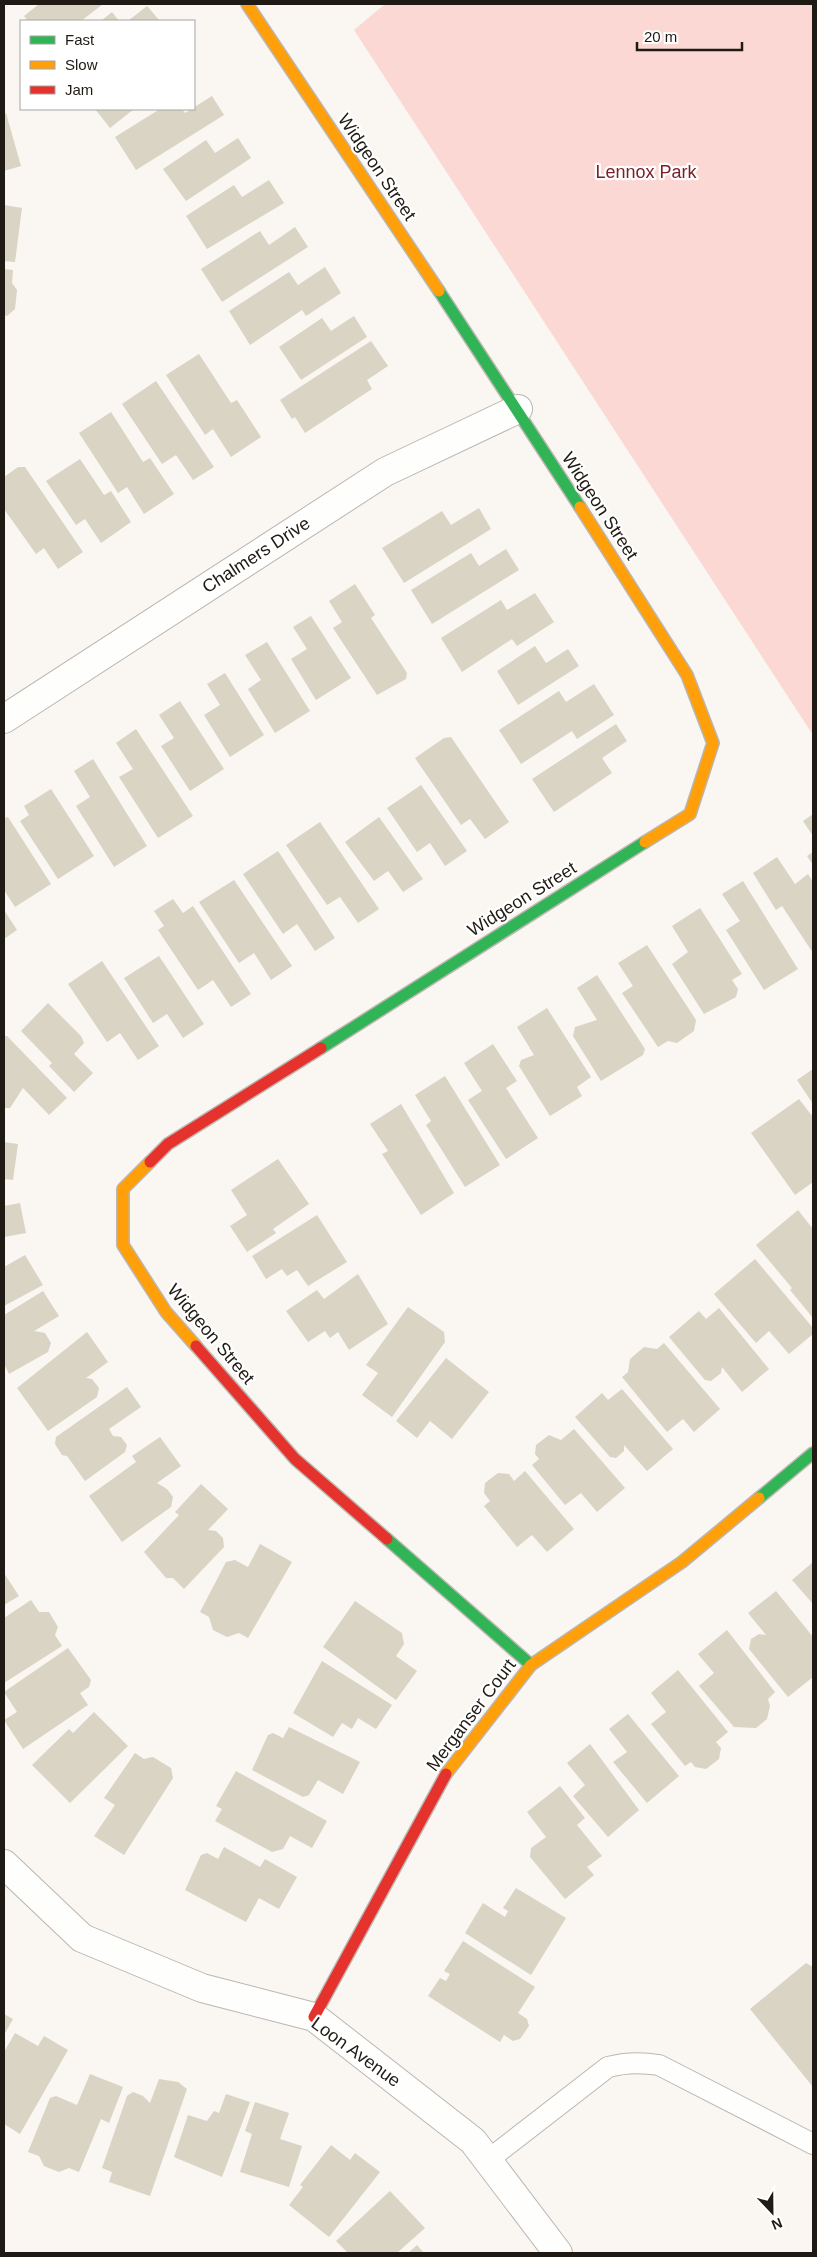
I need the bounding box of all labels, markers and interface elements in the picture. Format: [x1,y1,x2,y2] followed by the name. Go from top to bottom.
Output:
[20,20,195,110] legend
[637,20,742,52] scale bar
[644,28,677,45] text: 20 m
[65,31,95,48] text: Fast
[65,56,98,73] text: Slow
[65,81,93,98] text: Jam
[334,110,420,224] street label: Widgeon Street
[595,162,698,182] park label: Lennox Park
[558,449,642,563] street label: Widgeon Street
[199,513,313,597] street label: Chalmers Drive
[464,858,580,940] street label: Widgeon Street
[163,1280,259,1388] street label: Widgeon Street
[422,1655,520,1775] street label: Merganser Court
[308,2013,404,2091] street label: Loon Avenue
[747,2187,797,2237] north arrow
[769,2215,785,2233] text: N

